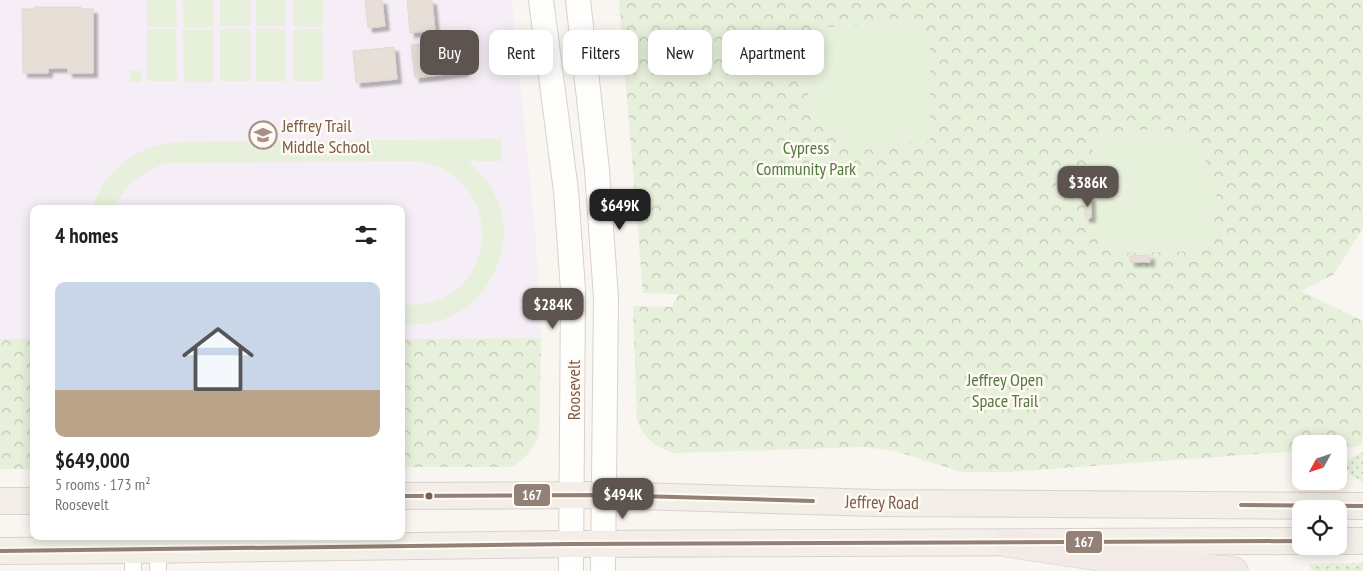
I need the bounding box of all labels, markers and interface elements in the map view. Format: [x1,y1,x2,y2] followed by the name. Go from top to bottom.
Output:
[420,30,479,75] chip: Buy
[489,30,553,75] chip: Rent
[563,30,638,75] chip: Filters
[648,30,712,75] chip: New
[722,30,824,75] chip: Apartment
[281,114,371,158] place label: Jeffrey Trail Middle School
[248,120,278,150] school or university icon: Jeffrey Trail Middle School
[756,136,856,180] park label: Cypress Community Park
[1053,166,1123,208] pin: $386K
[1069,172,1107,192] text: $386K
[585,188,655,231] pin: $649K
[601,195,639,215] text: $649K
[352,221,380,249] icon: filters
[55,222,118,249] text: 4 homes
[518,288,588,330] pin: $284K
[534,294,572,314] text: $284K
[173,314,263,404] icon: home
[562,360,585,420] street label: Roosevelt
[966,368,1043,412] park label: Jeffrey Open Space Trail
[1292,435,1348,490] north arrow
[1292,435,1347,555] map controls
[55,447,130,474] text: $649,000
[55,474,151,494] text: 5 rooms · 173 m²
[588,478,658,520] pin: $494K
[513,483,551,507] line badge: 167
[604,484,642,504] text: $494K
[522,486,542,504] text: 167
[844,490,919,514] street label: Jeffrey Road
[424,491,434,501] unlabelled marker
[55,494,109,514] text: Roosevelt
[1292,500,1347,555] button: locate
[1065,530,1103,554] line badge: 167
[1074,533,1094,551] text: 167

